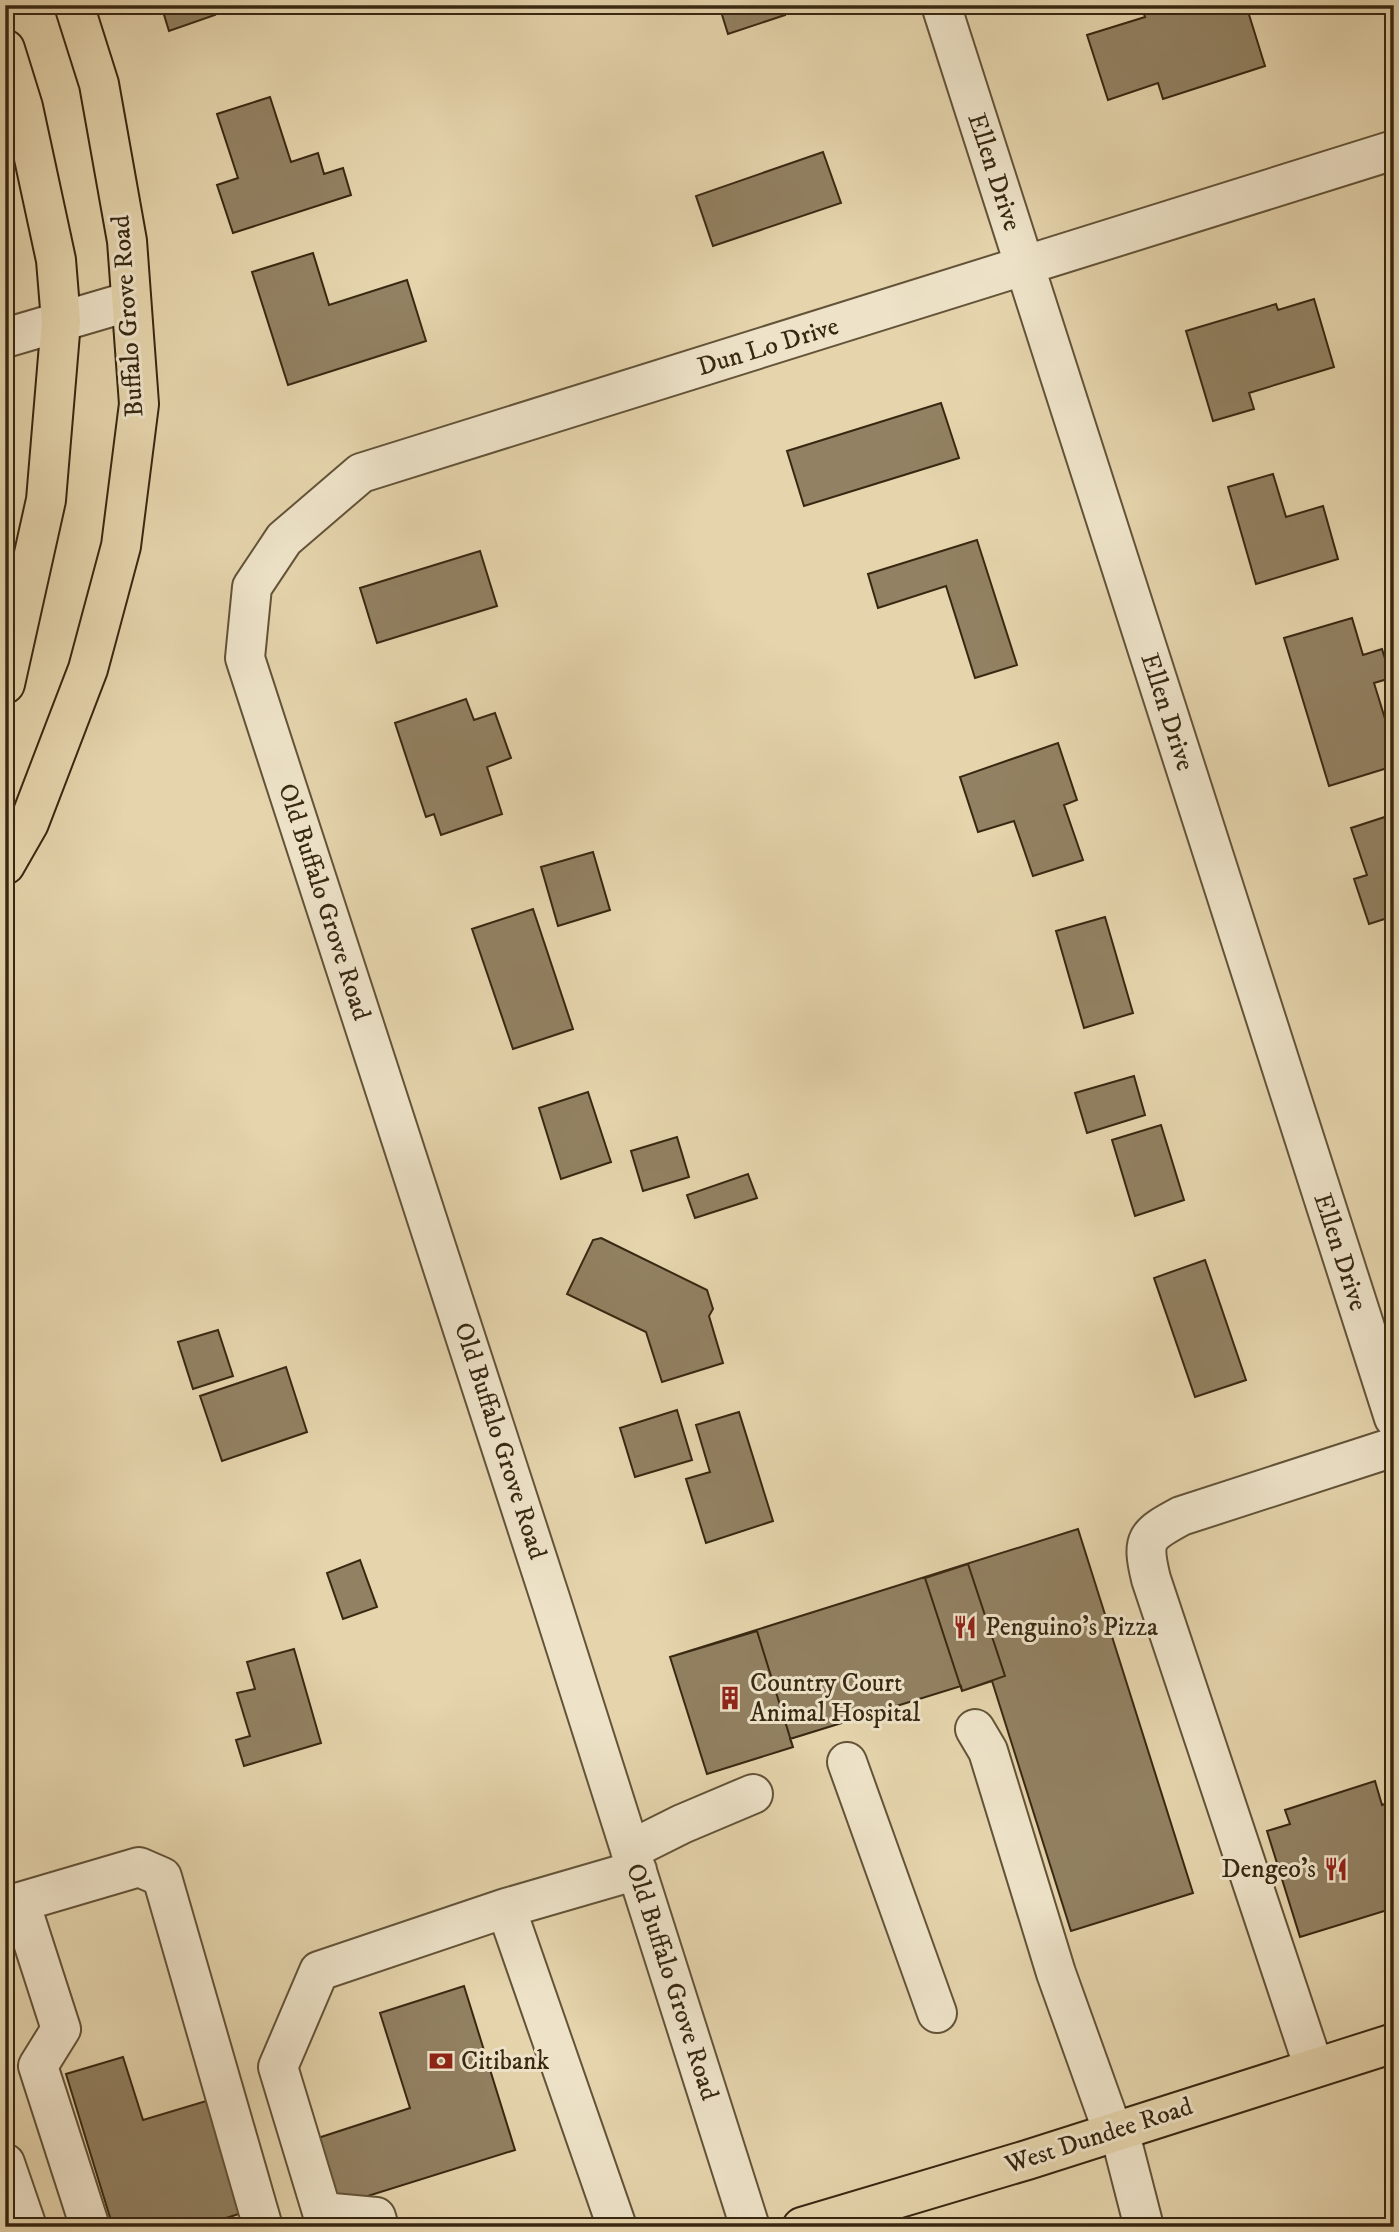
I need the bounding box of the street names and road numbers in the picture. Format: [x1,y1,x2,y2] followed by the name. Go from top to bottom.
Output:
[959,109,1029,235] street label: Ellen Drive
[104,214,152,418] street label: Buffalo Grove Road
[693,310,843,384] street label: Dun Lo Drive
[1132,649,1202,775] street label: Ellen Drive
[270,779,378,1025] street label: Old Buffalo Grove Road
[1305,1189,1375,1315] street label: Ellen Drive
[446,1318,554,1564] street label: Old Buffalo Grove Road
[618,1859,726,2105] street label: Old Buffalo Grove Road
[1000,2090,1197,2182] street label: West Dundee Road

